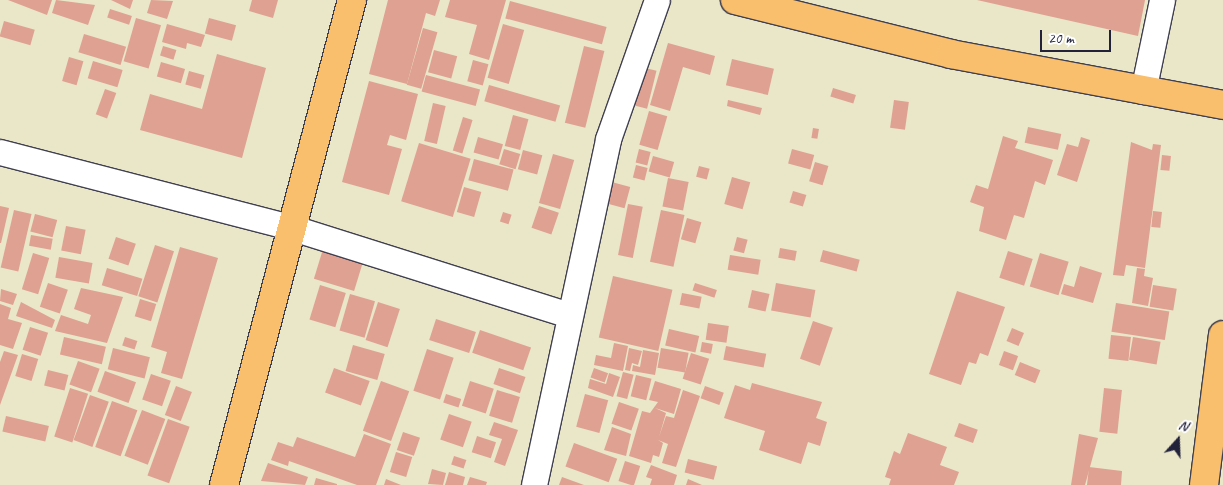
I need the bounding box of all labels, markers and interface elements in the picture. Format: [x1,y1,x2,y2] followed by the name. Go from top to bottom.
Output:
[1043,20,1114,52] scale bar
[1048,29,1074,48] text: 20 m
[1153,415,1203,465] north arrow
[1176,416,1190,435] text: N

